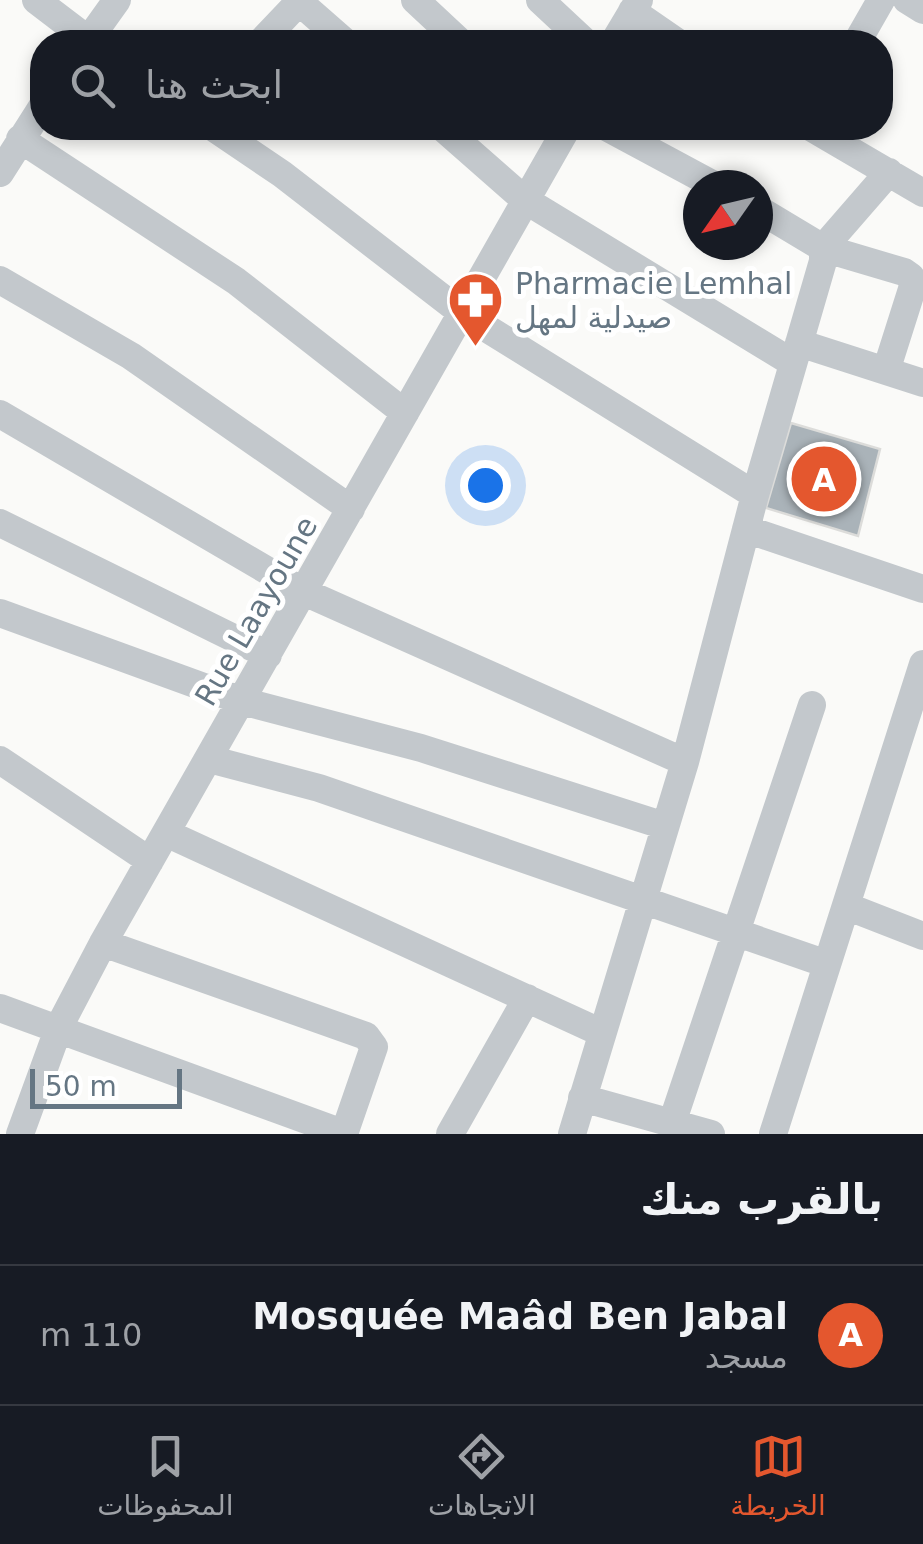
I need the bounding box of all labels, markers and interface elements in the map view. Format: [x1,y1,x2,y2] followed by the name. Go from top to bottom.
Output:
[30,30,893,140] search box
[65,58,120,113] icon: search
[145,63,283,107] text: ابحث هنا
[683,170,773,260] north arrow
[515,266,792,336] place label: Pharmacie Lemhal صيدلية لمهل
[446,270,506,349] pharmacy icon: Pharmacie Lemhal صيدلية لمهل
[792,442,856,516] pin: A
[460,460,511,511] your location
[188,510,324,712] street label: Rue Laayoune
[30,1064,182,1108] scale bar
[45,1070,117,1103] text: 50 m
[640,1175,883,1224] text: بالقرب منك
[252,1294,788,1338] text: Mosquée Maâd Ben Jabal
[40,1316,142,1354] text: 110 m
[838,1316,863,1354] text: A
[705,1338,788,1376] text: مسجد
[97,1429,234,1522] tab: المحفوظات
[428,1429,536,1522] tab: الاتجاهات
[730,1429,826,1522] tab: الخريطة

